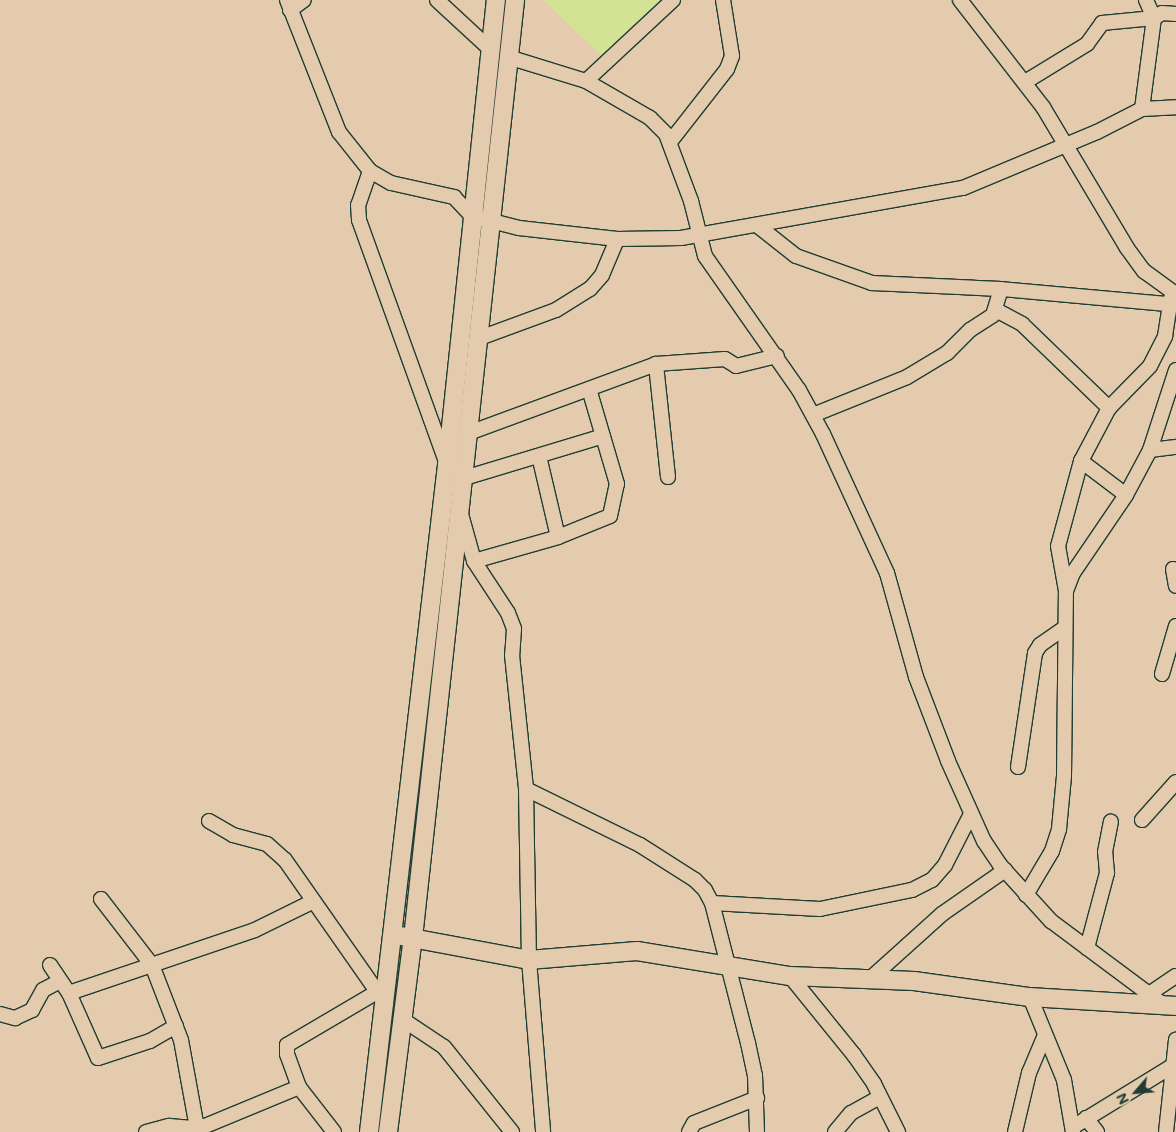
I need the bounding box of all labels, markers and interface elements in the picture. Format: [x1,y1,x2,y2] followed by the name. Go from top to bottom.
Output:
[1111,1067,1161,1117] north arrow
[1111,1090,1133,1108] text: N

